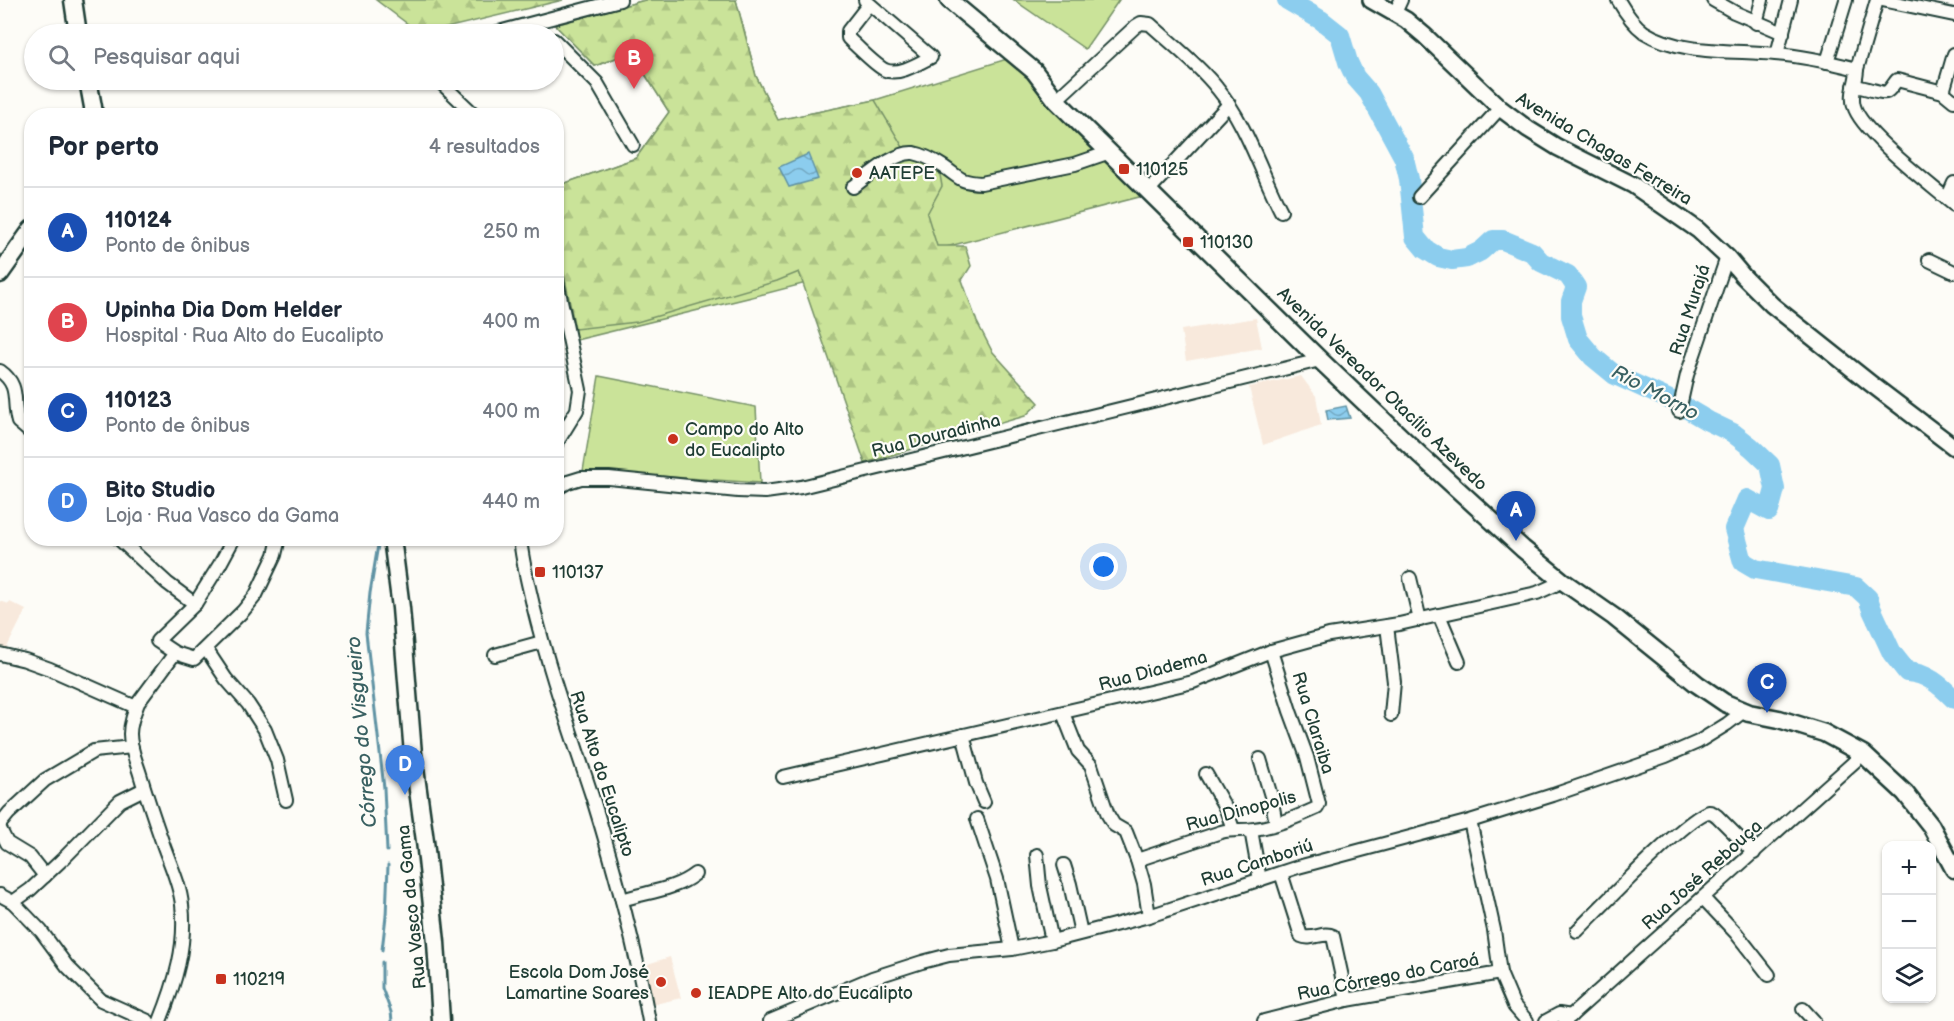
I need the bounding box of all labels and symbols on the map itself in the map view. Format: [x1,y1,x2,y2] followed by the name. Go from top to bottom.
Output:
[614,40,654,89] pin: B
[1512,88,1696,210] street label: Avenida Chagas Ferreira
[1136,159,1188,180] place label: 110125
[1117,162,1131,176] marker: 110125
[869,163,935,184] place label: AATEPE
[850,166,864,180] marker: AATEPE
[1200,232,1253,253] place label: 110130
[1181,235,1195,249] marker: 110130
[1665,262,1715,358] street label: Rua Murajá
[1273,283,1491,495] street label: Avenida Vereador Otacílio Azevedo
[1607,360,1703,426] water label: Rio Morno
[869,410,1003,462] street label: Rua Douradinha
[685,419,804,461] place label: Campo do Alto do Eucalipto
[666,432,680,446] marker: Campo do Alto do Eucalipto
[1496,492,1536,541] pin: A
[1089,552,1118,581] your location
[552,562,604,583] place label: 110137
[533,565,547,579] marker: 110137
[342,635,382,829] water label: Córrego do Visgueiro
[1096,646,1210,696] street label: Rua Diadema
[1748,664,1786,713] pin: C
[1288,669,1338,777] street label: Rua Claraiba
[565,688,639,860] street label: Rua Alto do Eucalipto
[386,746,424,795] pin: D
[1184,786,1299,836] street label: Rua Dinopolis
[1638,816,1766,934] street label: Rua José Rebouça
[393,824,431,990] street label: Rua Vasco da Gama
[1198,835,1316,891] street label: Rua Camboriú
[1295,949,1481,1005] street label: Rua Córrego do Caroá
[505,962,649,1004] place label: Escola Dom José Lamartine Soares
[233,969,285,990] place label: 110219
[214,972,228,986] marker: 110219
[654,975,668,989] marker: Escola Dom José Lamartine Soares
[708,983,913,1004] place label: IEADPE Alto do Eucalipto
[689,986,703,1000] marker: IEADPE Alto do Eucalipto

